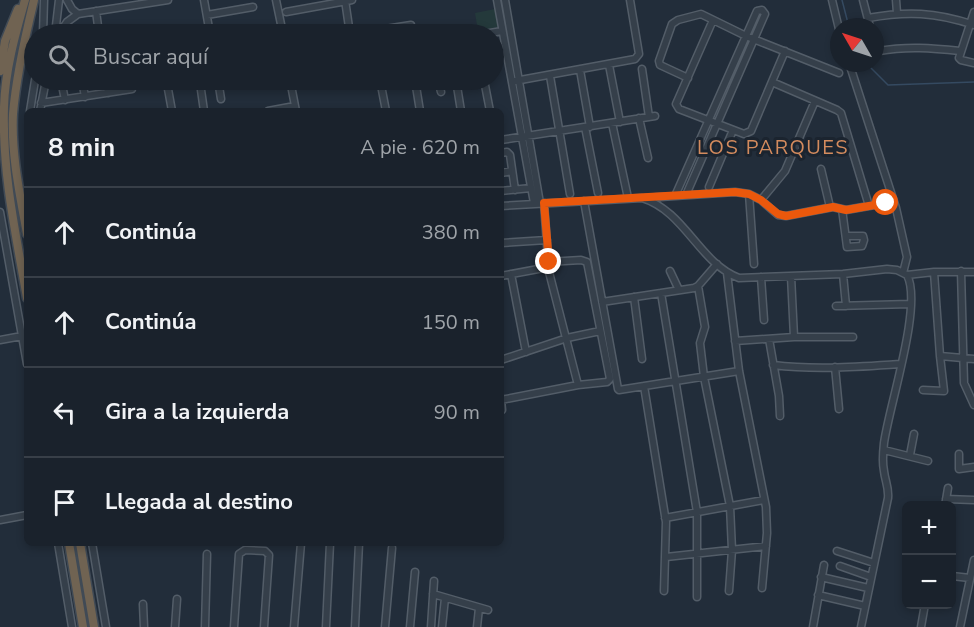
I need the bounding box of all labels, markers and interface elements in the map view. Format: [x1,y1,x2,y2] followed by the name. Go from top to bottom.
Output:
[830,18,884,72] north arrow
[24,24,504,90] search box
[45,41,78,74] icon: search
[93,42,208,72] text: Buscar aquí
[48,130,115,165] text: 8 min
[360,134,480,161] text: A pie · 620 m
[697,134,849,161] district label: LOS PARQUES
[872,189,898,215] route start
[48,216,81,249] icon: ahead
[105,217,196,247] text: Continúa
[422,219,480,246] text: 380 m
[535,248,561,274] route end
[48,306,81,339] icon: ahead
[105,307,196,337] text: Continúa
[422,309,480,336] text: 150 m
[48,396,81,429] icon: left
[105,397,289,427] text: Gira a la izquierda
[434,399,480,426] text: 90 m
[48,486,81,519] icon: arrive
[105,487,293,517] text: Llegada al destino
[902,501,956,609] map controls
[902,501,956,555] button: +
[902,555,956,609] button: −

